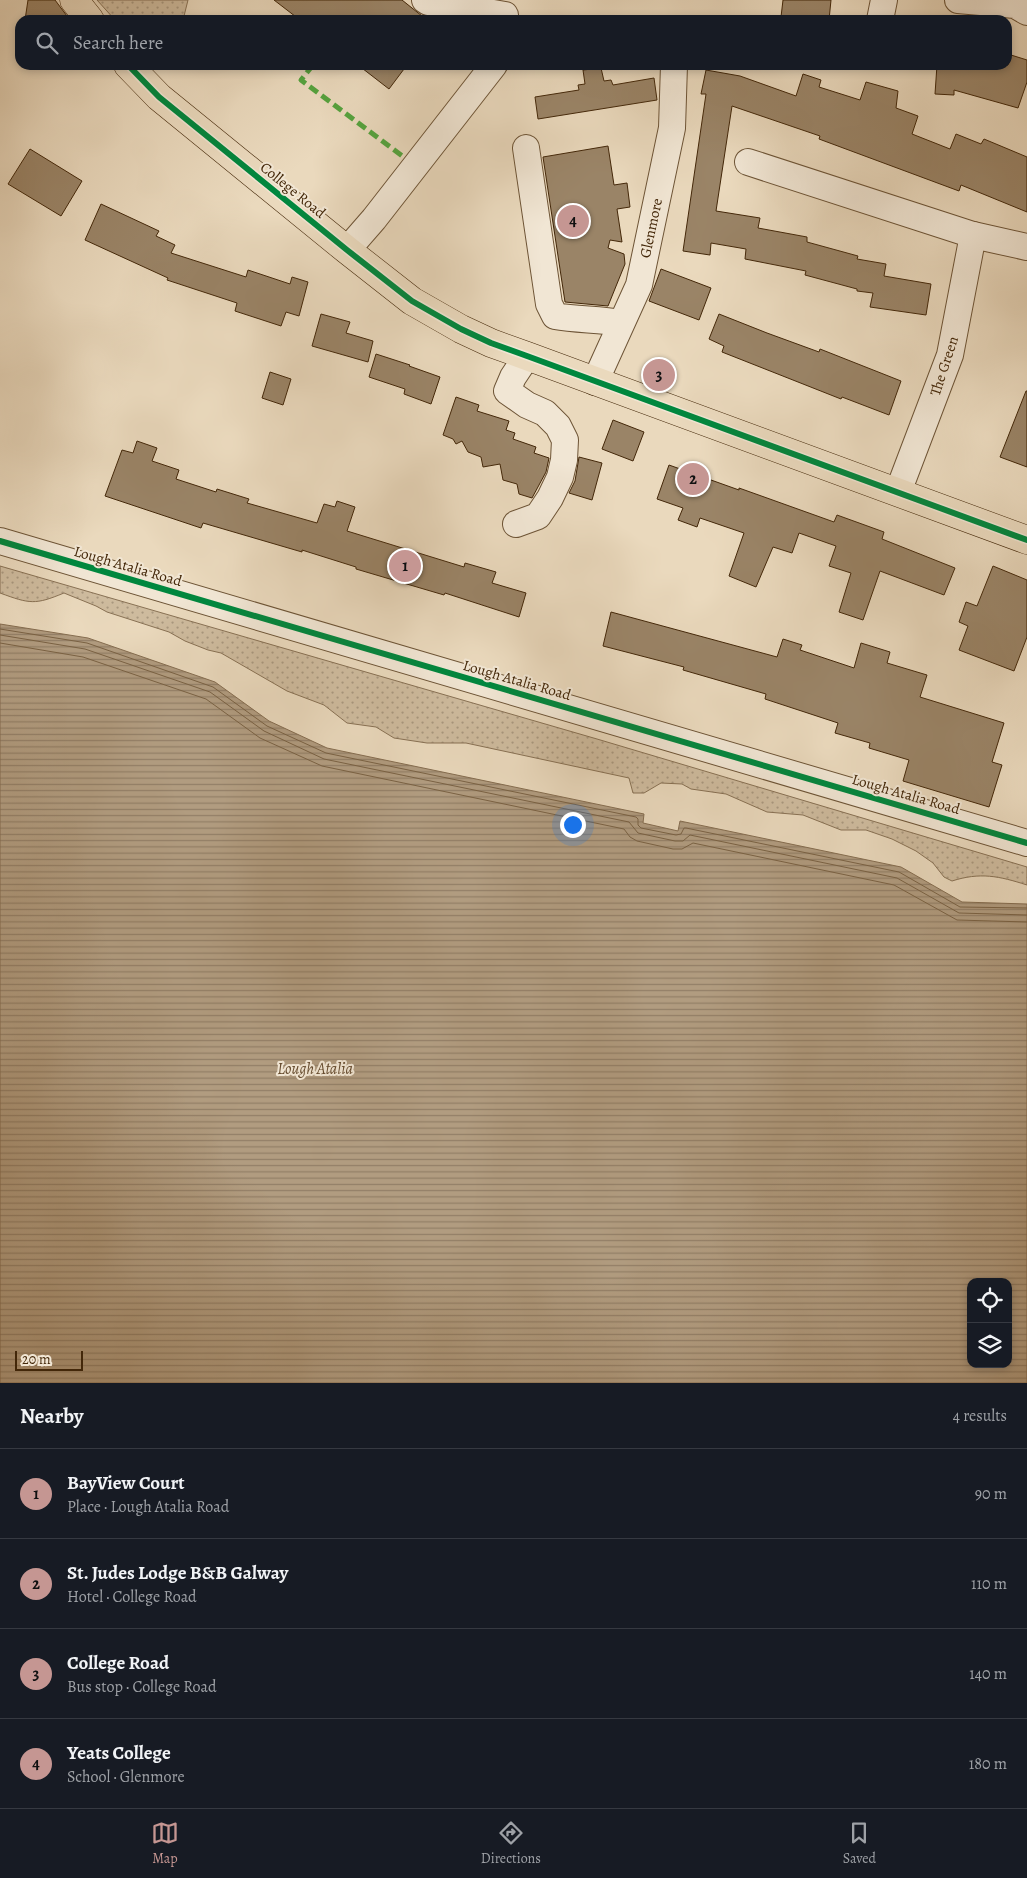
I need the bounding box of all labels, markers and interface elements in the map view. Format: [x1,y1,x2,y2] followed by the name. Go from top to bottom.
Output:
[15,15,1012,70] search box
[33,29,61,57] icon: search
[73,30,163,56] text: Search here
[256,157,331,223] street label: College Road
[635,196,667,260] street label: Glenmore
[557,202,589,240] pin: 4
[925,334,963,398] street label: The Green
[643,356,675,394] pin: 3
[677,460,709,498] pin: 2
[72,541,185,591] street label: Lough Atalia Road
[389,547,421,585] pin: 1
[461,655,574,705] street label: Lough Atalia Road
[850,769,963,819] street label: Lough Atalia Road
[560,812,586,838] your location
[277,1058,353,1080] water label: Lough Atalia
[967,1278,1012,1368] map controls
[967,1278,1012,1323] button: locate
[967,1323,1012,1368] button: layers
[15,1348,82,1371] scale bar
[22,1350,51,1369] text: 20 m
[20,1402,83,1430] text: Nearby
[953,1405,1007,1427] text: 4 results
[67,1470,185,1496] text: BayView Court
[33,1483,39,1505] text: 1
[975,1483,1007,1505] text: 90 m
[67,1496,229,1518] text: Place · Lough Atalia Road
[67,1560,288,1586] text: St. Judes Lodge B&B Galway
[32,1573,40,1595] text: 2
[971,1573,1007,1595] text: 110 m
[67,1586,197,1608] text: Hotel · College Road
[67,1650,169,1676] text: College Road
[33,1663,39,1685] text: 3
[969,1663,1007,1685] text: 140 m
[67,1676,217,1698] text: Bus stop · College Road
[67,1740,171,1766] text: Yeats College
[32,1753,40,1775] text: 4
[969,1753,1007,1775] text: 180 m
[67,1766,185,1788] text: School · Glenmore
[151,1819,179,1868] tab: Map
[481,1819,541,1868] tab: Directions
[843,1819,876,1868] tab: Saved

